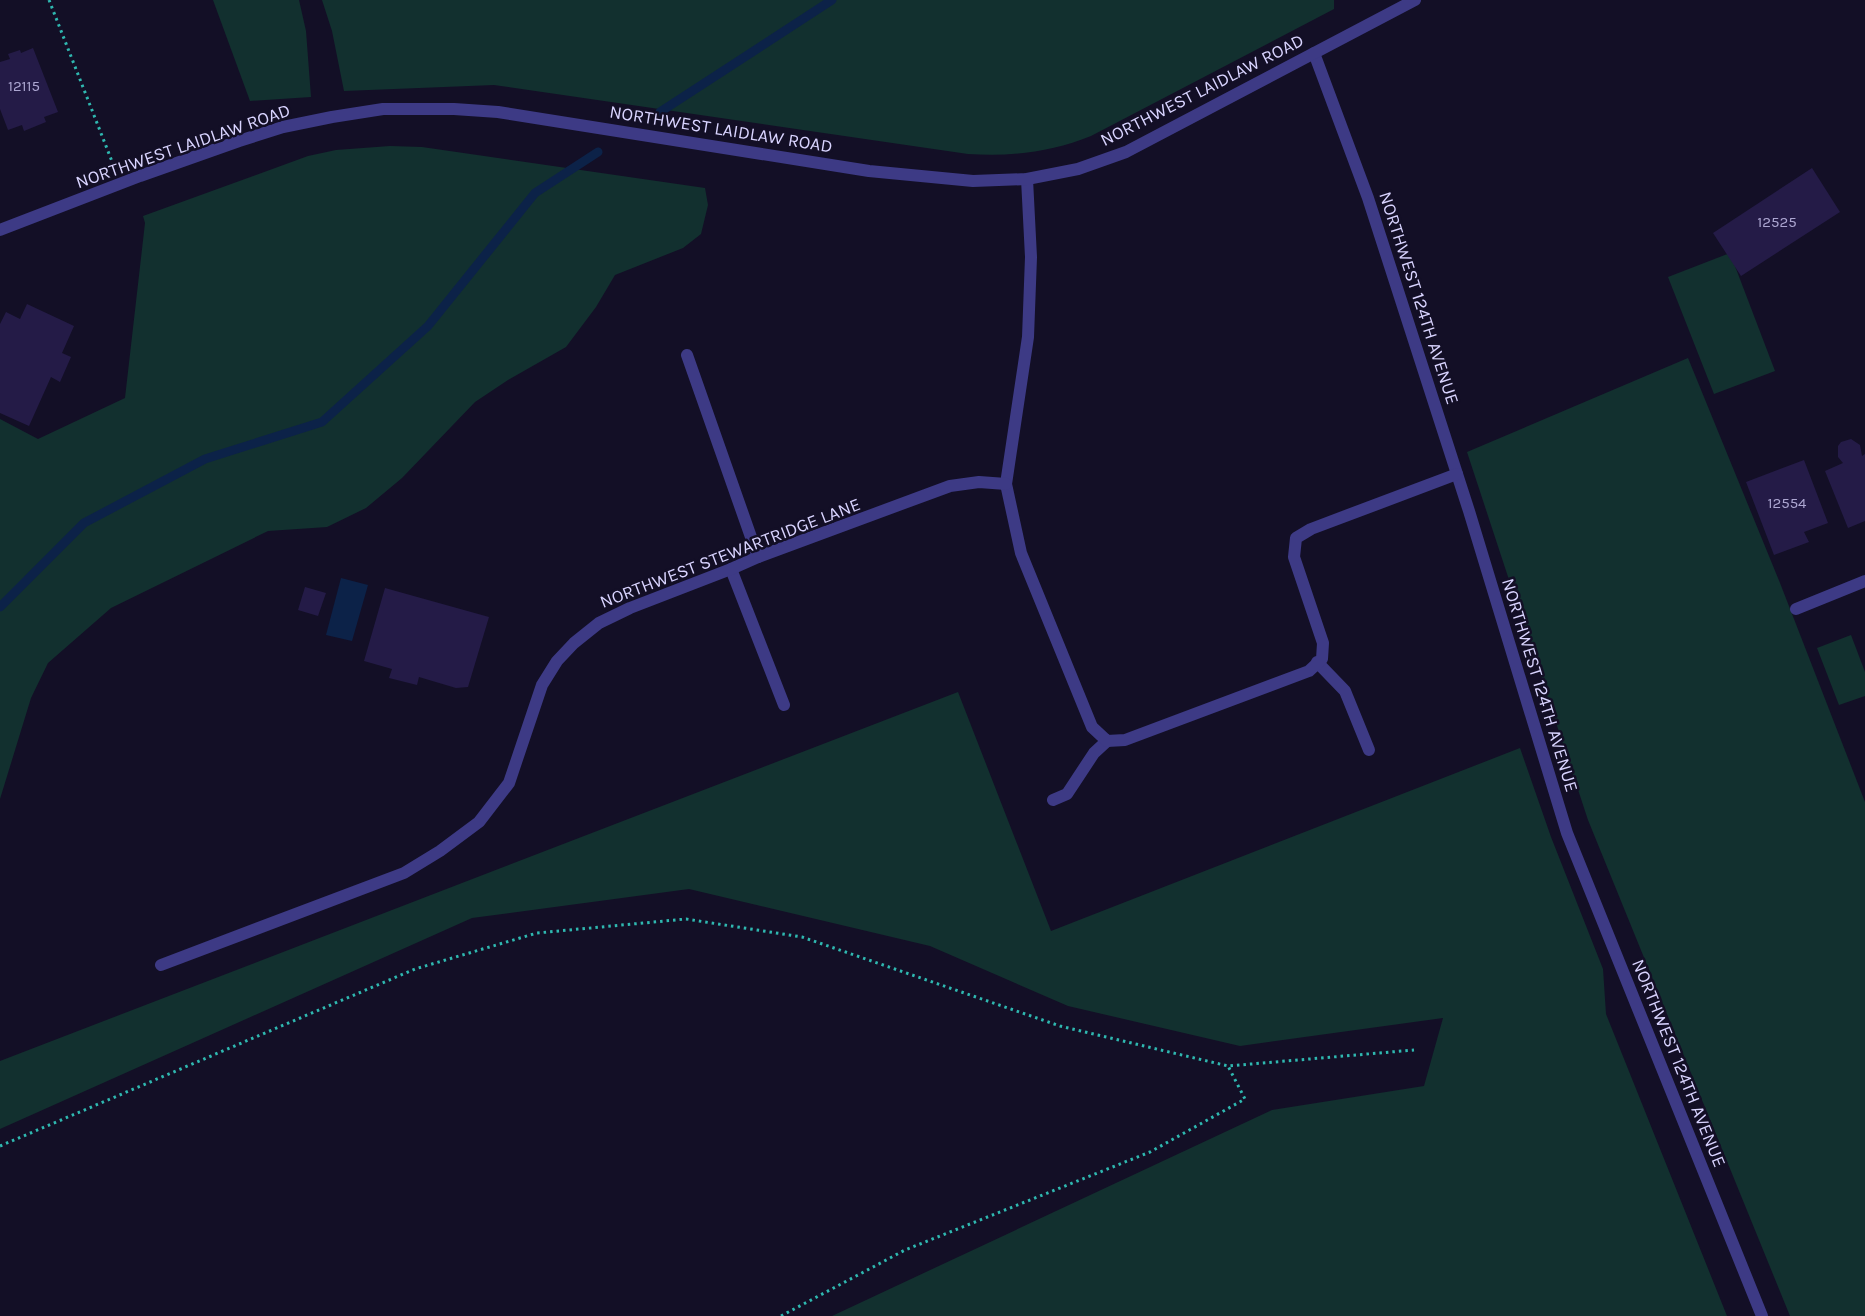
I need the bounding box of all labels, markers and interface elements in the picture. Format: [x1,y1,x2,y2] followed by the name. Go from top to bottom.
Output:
[1097,29,1307,151] street label: NORTHWEST LAIDLAW ROAD
[8,77,40,95] house number: 12115
[73,99,293,193] street label: NORTHWEST LAIDLAW ROAD
[608,100,834,158] street label: NORTHWEST LAIDLAW ROAD
[1374,189,1464,407] street label: NORTHWEST 124TH AVENUE
[1757,213,1797,231] house number: 12525
[597,493,863,613] street label: NORTHWEST STEWARTRIDGE LANE
[1768,494,1807,512] house number: 12554
[1497,575,1583,795] street label: NORTHWEST 124TH AVENUE
[1627,956,1731,1170] street label: NORTHWEST 124TH AVENUE

